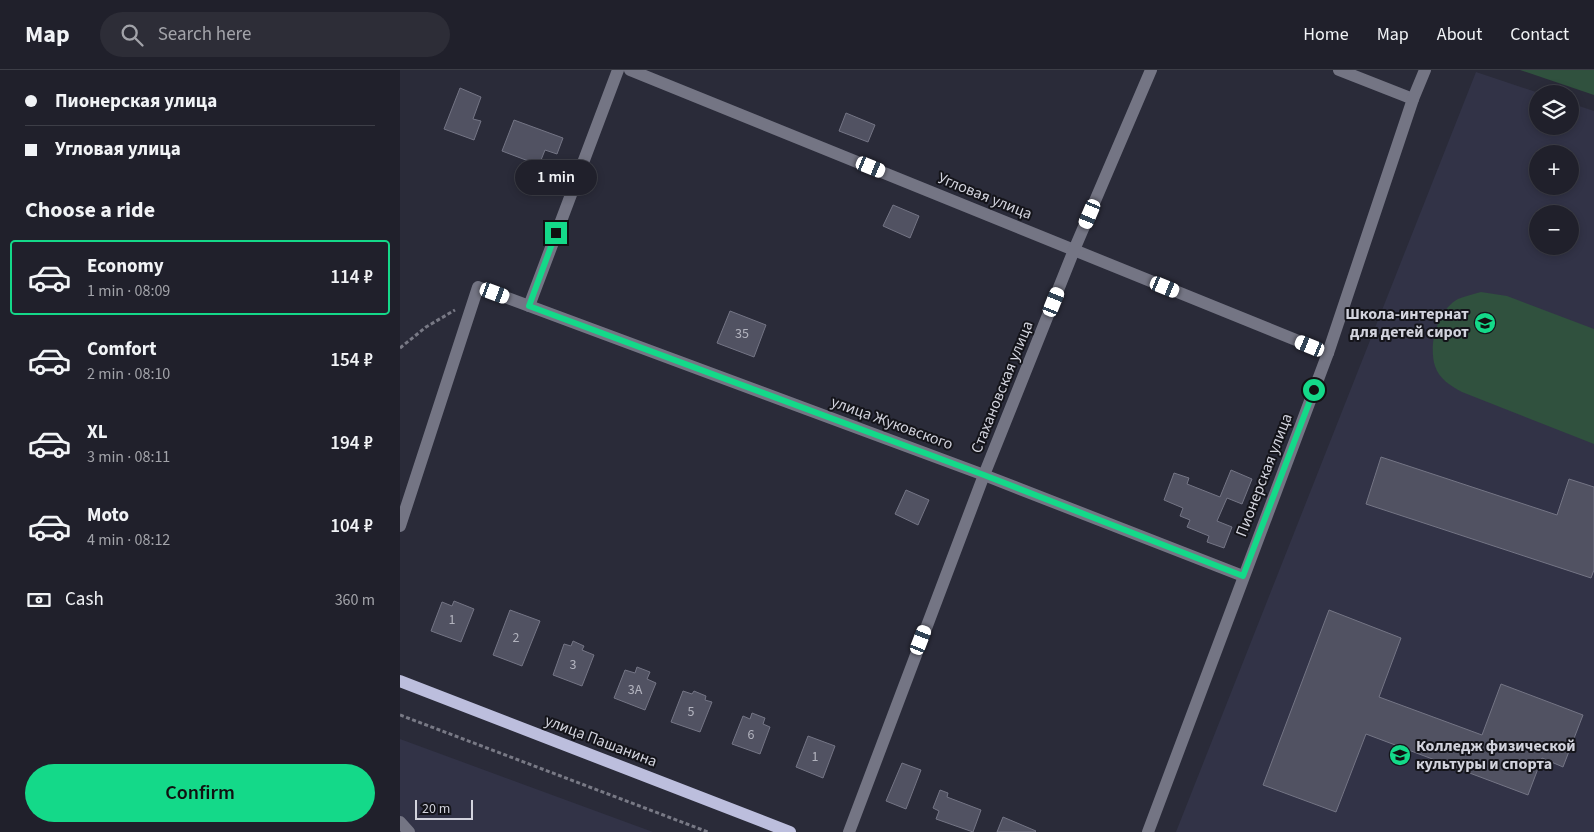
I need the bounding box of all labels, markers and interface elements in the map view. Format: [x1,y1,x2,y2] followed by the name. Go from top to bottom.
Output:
[100,12,450,57] search box
[25,17,70,52] text: Map
[118,21,146,49] icon: search
[158,21,251,48] text: Search here
[1303,22,1349,47] text: Home
[1377,22,1409,47] text: Map
[1437,22,1482,47] text: About
[1510,22,1569,47] text: Contact
[1529,85,1579,255] map controls
[1529,85,1579,135] button: layers
[55,88,217,115] text: Пионерская улица
[55,136,181,163] text: Угловая улица
[1529,145,1579,195] button: +
[854,154,887,180] car
[515,160,597,196] callout: 1 min
[537,166,575,188] text: 1 min
[934,167,1036,225] street label: Угловая улица
[25,194,155,226] text: Choose a ride
[1077,197,1102,231] car
[1529,205,1579,255] button: −
[545,222,567,244] route end
[87,253,164,280] text: Economy
[27,255,72,300] icon: car
[330,264,373,291] text: 114 ₽
[1148,274,1181,300] car
[87,280,170,302] text: 1 min · 08:09
[478,281,511,305] car
[1041,285,1066,319] car
[1345,303,1469,343] place label: Школа-интернат для детей сирот
[1473,311,1497,335] school or university icon: Школа-интернат для детей сирот
[965,317,1039,457] street label: Стахановская улица
[735,324,749,344] house number: 35
[1293,333,1326,359] car
[87,336,157,363] text: Comfort
[27,338,72,383] icon: car
[330,347,373,374] text: 154 ₽
[87,363,170,385] text: 2 min · 08:10
[1303,379,1325,401] route start
[828,391,956,455] street label: улица Жуковского
[1230,410,1298,540] street label: Пионерская улица
[87,419,108,446] text: XL
[27,421,72,466] icon: car
[330,430,373,457] text: 194 ₽
[87,446,170,468] text: 3 min · 08:11
[87,502,129,529] text: Moto
[27,504,72,549] icon: car
[330,513,373,540] text: 104 ₽
[87,529,170,551] text: 4 min · 08:12
[25,586,53,614] icon: cash
[65,586,104,613] text: Cash
[335,589,375,611] text: 360 m
[449,610,456,630] house number: 1
[908,623,933,657] car
[513,628,520,648] house number: 2
[570,655,577,675] house number: 3
[628,680,643,700] house number: 3А
[688,702,695,722] house number: 5
[542,709,660,773] street label: улица Пашанина
[748,725,755,745] house number: 6
[1416,735,1576,775] place label: Колледж физической культуры и спорта
[1388,743,1412,767] school or university icon: Колледж физической культуры и спорта
[812,747,819,767] house number: 1
[25,764,375,822] button: Confirm
[415,797,472,820] scale bar
[422,799,450,819] text: 20 m

